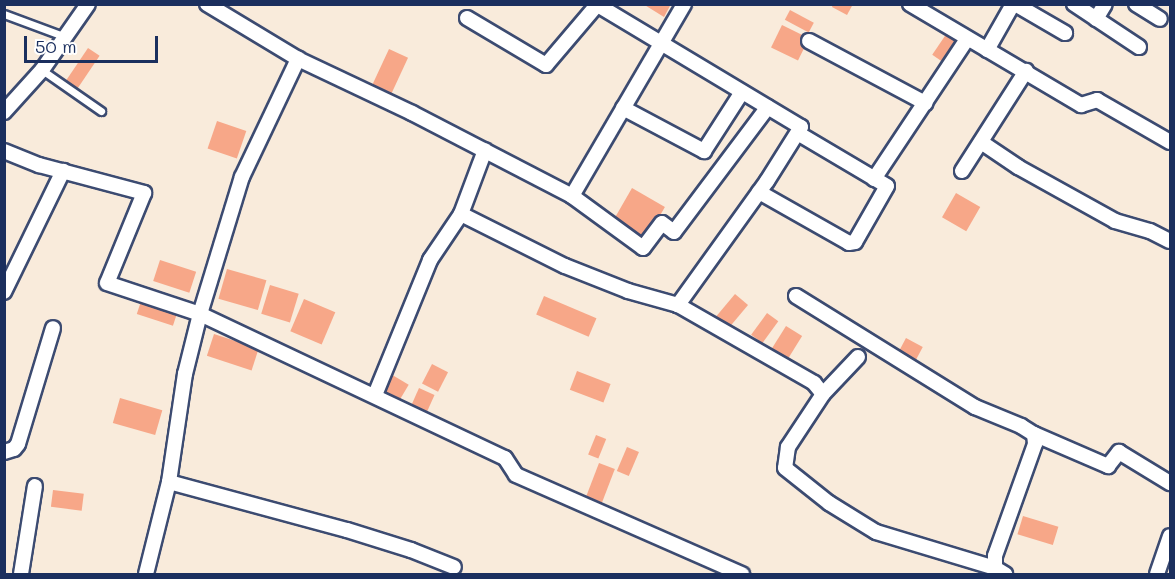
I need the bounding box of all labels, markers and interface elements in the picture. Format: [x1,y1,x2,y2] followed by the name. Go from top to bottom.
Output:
[27,24,160,62] scale bar
[35,34,77,58] text: 50 m

